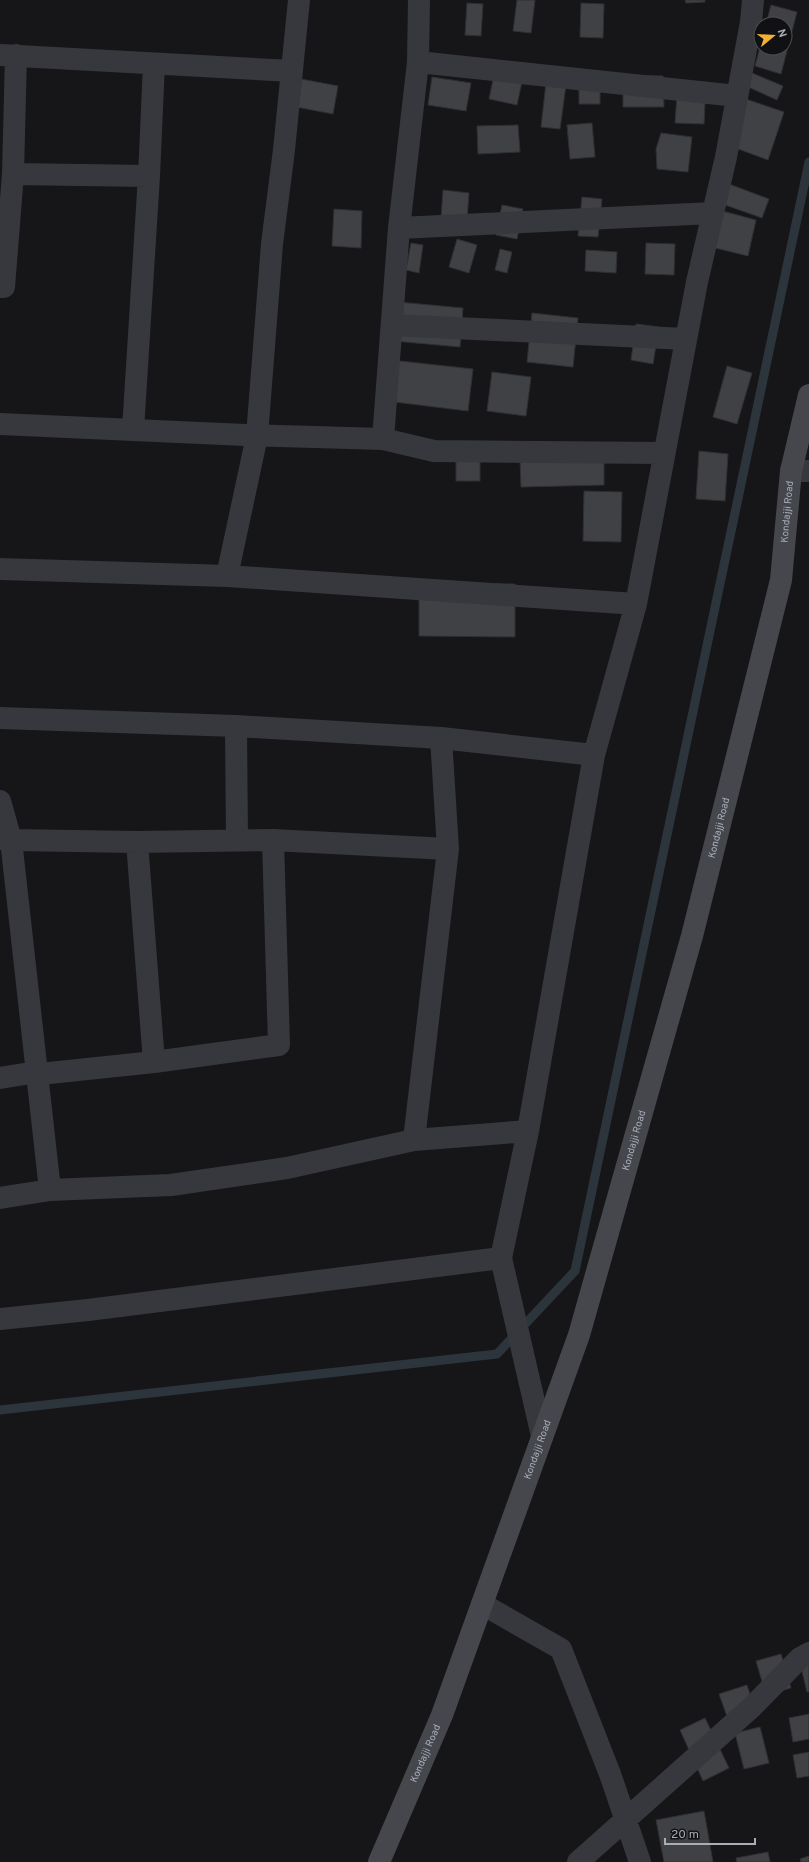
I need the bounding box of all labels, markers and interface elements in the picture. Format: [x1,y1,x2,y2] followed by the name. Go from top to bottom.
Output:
[753,16,793,56] north arrow
[774,27,789,39] text: N
[778,480,797,543] street label: Kondajji Road
[705,796,733,860] street label: Kondajji Road
[619,1109,649,1172] street label: Kondajji Road
[521,1418,554,1481] street label: Kondajji Road
[407,1722,444,1785] street label: Kondajji Road
[665,1820,755,1846] scale bar
[671,1827,699,1843] text: 20 m

